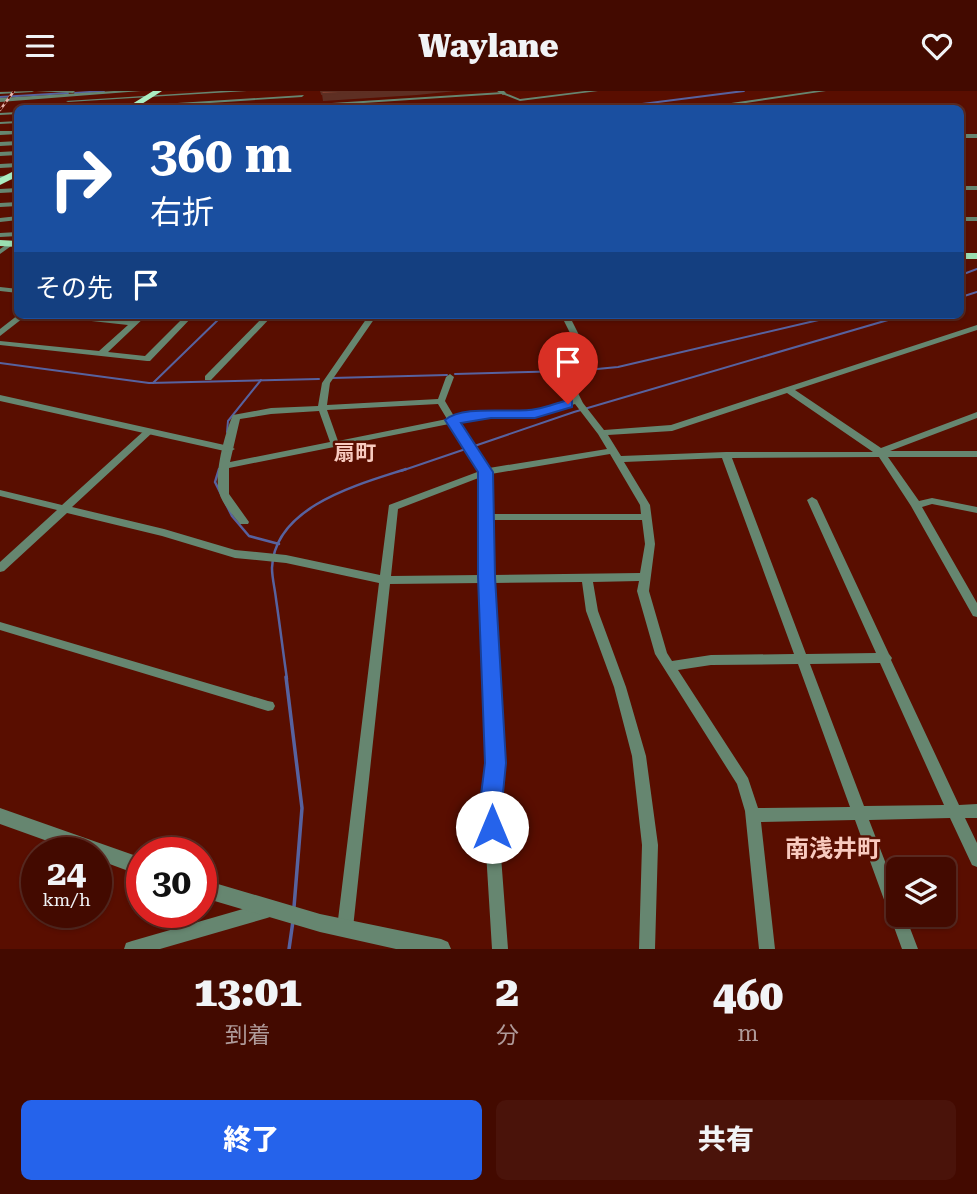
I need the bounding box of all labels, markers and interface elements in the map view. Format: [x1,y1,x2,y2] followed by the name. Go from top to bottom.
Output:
[21,27,59,65] icon: menu
[418,27,559,65] text: Waylane
[918,27,956,65] icon: heart
[150,127,292,184] text: 360 m
[35,133,126,224] icon: right
[150,193,214,231] text: 右折
[127,266,165,304] icon: arrive
[35,273,113,303] text: その先
[538,332,598,404] pin
[549,343,587,381] icon: arrive
[334,441,376,465] district label: 扇町
[455,790,529,864] position arrow
[785,835,881,863] district label: 南浅井町
[126,837,217,928] speed limit sign: 30
[47,853,86,894] text: 24
[886,857,956,927] map controls
[886,857,956,927] button: layers
[42,889,91,910] text: km/h
[194,967,302,1016] text: 13:01
[495,967,519,1016] text: 2
[713,971,783,1020] text: 460
[738,1020,758,1047] text: m
[225,1022,271,1049] text: 到着
[496,1022,519,1049] text: 分
[21,1100,482,1180] button: 終了
[496,1100,956,1180] button: 共有

